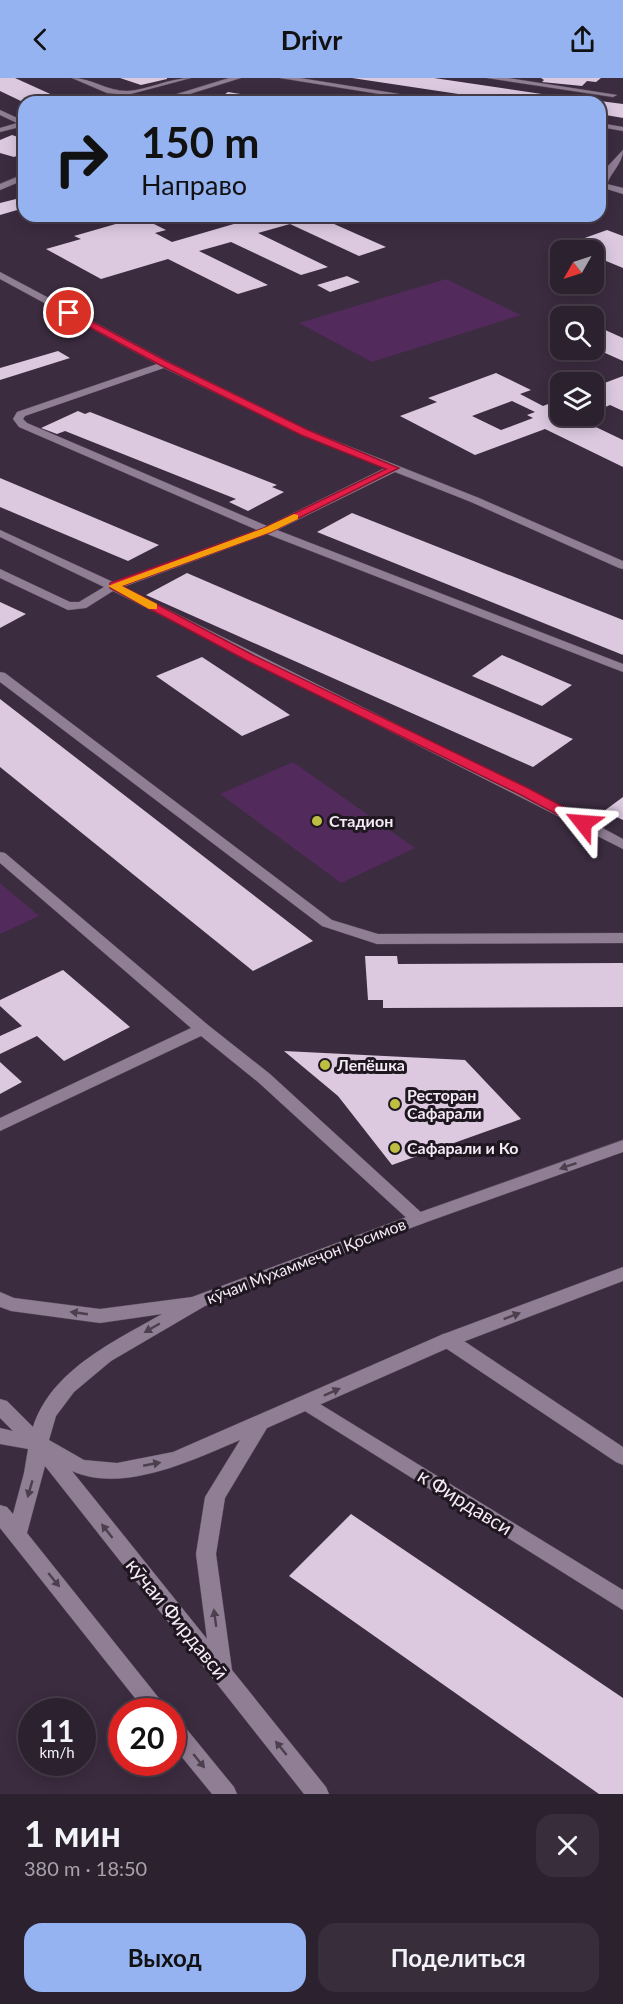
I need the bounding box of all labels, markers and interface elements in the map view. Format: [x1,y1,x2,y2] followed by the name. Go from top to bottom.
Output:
[24,23,57,56] icon: back
[281,23,342,56] text: Drivr
[566,23,599,56] icon: share
[141,117,259,167] text: 150 m
[42,120,120,198] icon: right
[141,168,247,201] text: Направо
[550,240,604,294] north arrow
[550,240,604,426] map controls
[43,287,94,338] pin
[52,296,85,329] icon: arrive
[550,306,604,360] button: search
[550,372,604,426] button: layers
[551,791,615,855] position arrow
[329,811,393,830] place label: Стадион
[310,814,324,828] marker: Стадион
[336,1055,405,1074] place label: Лепёшка
[318,1058,332,1072] marker: Лепёшка
[407,1085,482,1122] place label: Ресторан Сафарали
[388,1097,402,1111] marker: Ресторан Сафарали
[407,1138,518,1157] place label: Сафарали и Ко
[388,1141,402,1155] marker: Сафарали и Ко
[559,1161,577,1171] one-way arrow
[204,1214,408,1307] street label: кӯчаи Мухаммеҷон Қосимов
[69,1308,88,1318] one-way arrow
[503,1311,521,1321] one-way arrow
[144,1323,160,1334] one-way arrow
[323,1387,341,1397] one-way arrow
[143,1459,162,1468] one-way arrow
[414,1463,517,1540] street label: к Фирдавси
[25,1480,34,1498] one-way arrow
[102,1523,114,1538] one-way arrow
[122,1553,234,1684] street label: кӯчаи Фирдавсӣ
[47,1572,60,1588] one-way arrow
[210,1608,219,1627] one-way arrow
[108,1698,186,1776] speed limit sign: 20
[40,1712,74,1748] text: 11
[276,1741,288,1756] one-way arrow
[39,1743,75,1761] text: km/h
[192,1754,205,1769] one-way arrow
[24,1811,121,1855] text: 1 мин
[536,1814,599,1877] button: close
[24,1856,147,1880] text: 380 m · 18:50
[24,1923,306,1992] button: Выход
[318,1923,599,1992] button: Поделиться

